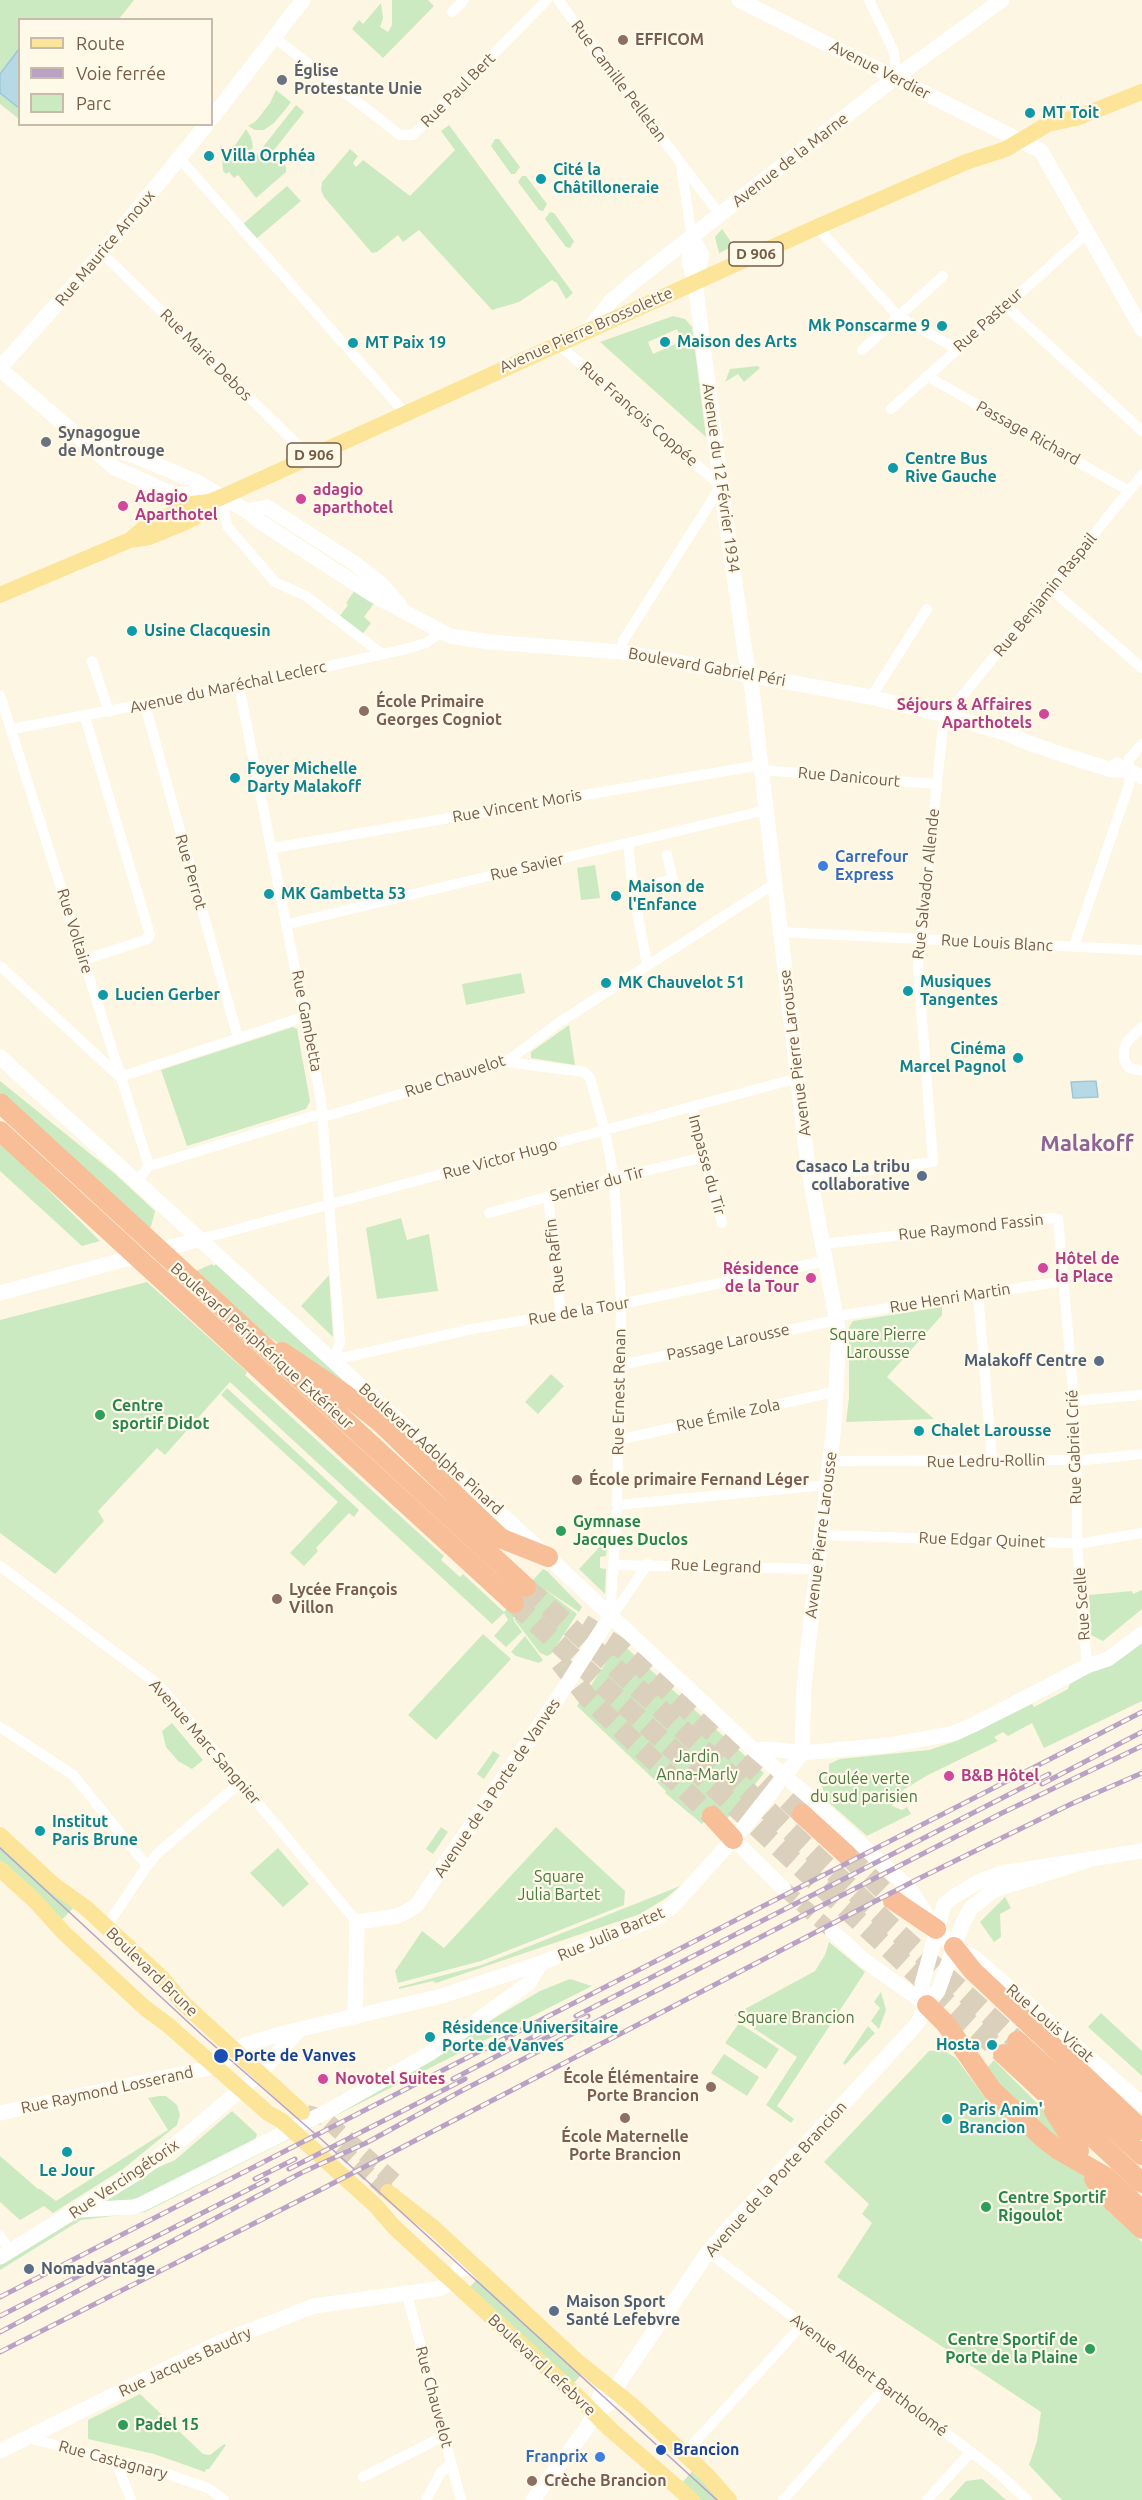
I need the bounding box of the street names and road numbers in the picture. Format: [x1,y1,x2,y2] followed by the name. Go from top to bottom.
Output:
[567,16,671,146] street label: Rue Camille Pelletan
[827,36,933,104] street label: Avenue Verdier
[417,49,499,131] street label: Rue Paul Bert
[728,109,852,211] street label: Avenue de la Marne
[51,186,159,310] street label: Rue Maurice Arnoux
[729,242,783,266] road number: D 906
[496,283,676,377] street label: Avenue Pierre Brossolette
[949,284,1027,356] street label: Rue Pasteur
[156,305,256,405] street label: Rue Marie Debos
[576,358,702,470] street label: Rue François Coppée
[698,382,744,574] street label: Avenue du 12 Février 1934
[973,397,1083,469] street label: Passage Richard
[287,443,341,467] road number: D 906
[989,529,1101,661] street label: Rue Benjamin Raspail
[627,644,787,690] street label: Boulevard Gabriel Péri
[128,657,328,717] street label: Avenue du Maréchal Leclerc
[797,763,901,791] street label: Rue Danicourt
[451,785,583,827] street label: Rue Vincent Moris
[909,808,943,960] street label: Rue Salvador Allende
[171,832,211,912] street label: Rue Perrot
[488,849,566,885] street label: Rue Savier
[53,886,97,976] street label: Rue Voltaire
[941,930,1053,956] street label: Rue Louis Blanc
[775,968,815,1138] street label: Avenue Pierre Larousse
[288,969,326,1073] street label: Rue Gambetta
[402,1051,508,1101] street label: Rue Chauvelot
[684,1113,730,1217] street label: Impasse du Tir
[441,1134,559,1184] street label: Rue Victor Hugo
[548,1162,646,1206] street label: Sentier du Tir
[898,1210,1044,1244] street label: Rue Raymond Fassin
[541,1218,569,1294] street label: Rue Raffin
[167,1259,357,1433] street label: Boulevard Périphérique Extérieur
[888,1279,1012,1317] street label: Rue Henri Martin
[527,1293,631,1329] street label: Rue de la Tour
[665,1320,791,1364] street label: Passage Larousse
[608,1328,630,1456] street label: Rue Ernest Renan
[355,1379,507,1519] street label: Boulevard Adolphe Pinard
[1062,1389,1086,1505] street label: Rue Gabriel Crié
[674,1395,782,1435] street label: Rue Émile Zola
[801,1450,841,1620] street label: Avenue Pierre Larousse
[927,1450,1045,1472] street label: Rue Ledru-Rollin
[918,1528,1046,1552] street label: Rue Edgar Quinet
[670,1555,762,1577] street label: Rue Legrand
[1070,1567,1094,1641] street label: Rue Scelle
[145,1675,265,1809] street label: Avenue Marc Sangnier
[430,1695,564,1881] street label: Avenue de la Porte de Vanves
[555,1903,667,1965] street label: Rue Julia Bartet
[102,1923,202,2021] street label: Boulevard Brune
[1002,1980,1098,2066] street label: Rue Louis Vicat
[19,2062,195,2118] street label: Rue Raymond Losserand
[701,2097,851,2261] street label: Avenue de la Porte Brancion
[65,2135,183,2223] street label: Rue Vercingétorix
[484,2310,600,2420] street label: Boulevard Lefebvre
[787,2310,951,2440] street label: Avenue Albert Bartholomé
[116,2323,254,2401] street label: Rue Jacques Baudry
[411,2344,457,2450] street label: Rue Chauvelot
[57,2436,169,2484] street label: Rue Castagnary

